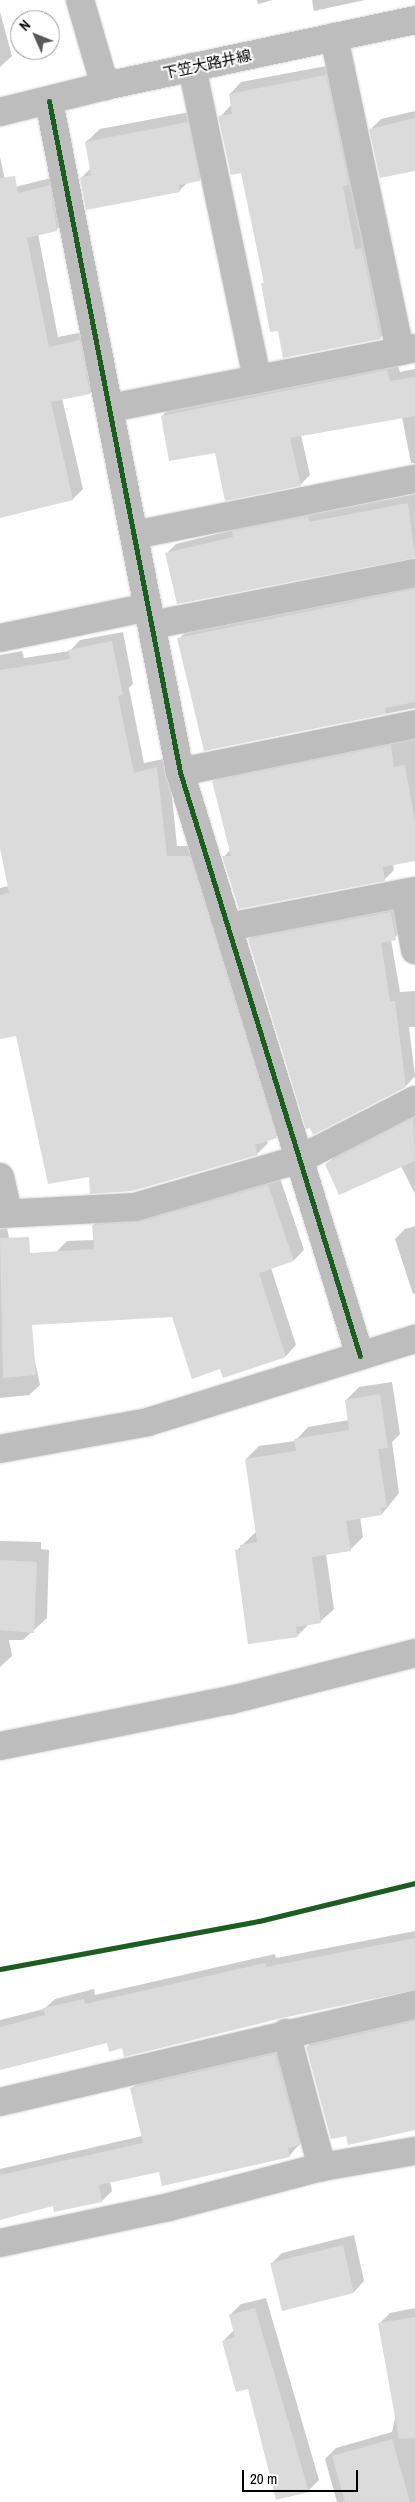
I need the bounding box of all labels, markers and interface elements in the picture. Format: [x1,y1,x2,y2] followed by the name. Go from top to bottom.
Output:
[10,10,60,60] north arrow
[16,16,34,35] text: N
[161,46,253,82] street label: 下笠大路井線
[245,2460,361,2492] scale bar
[250,2468,277,2489] text: 20 m

